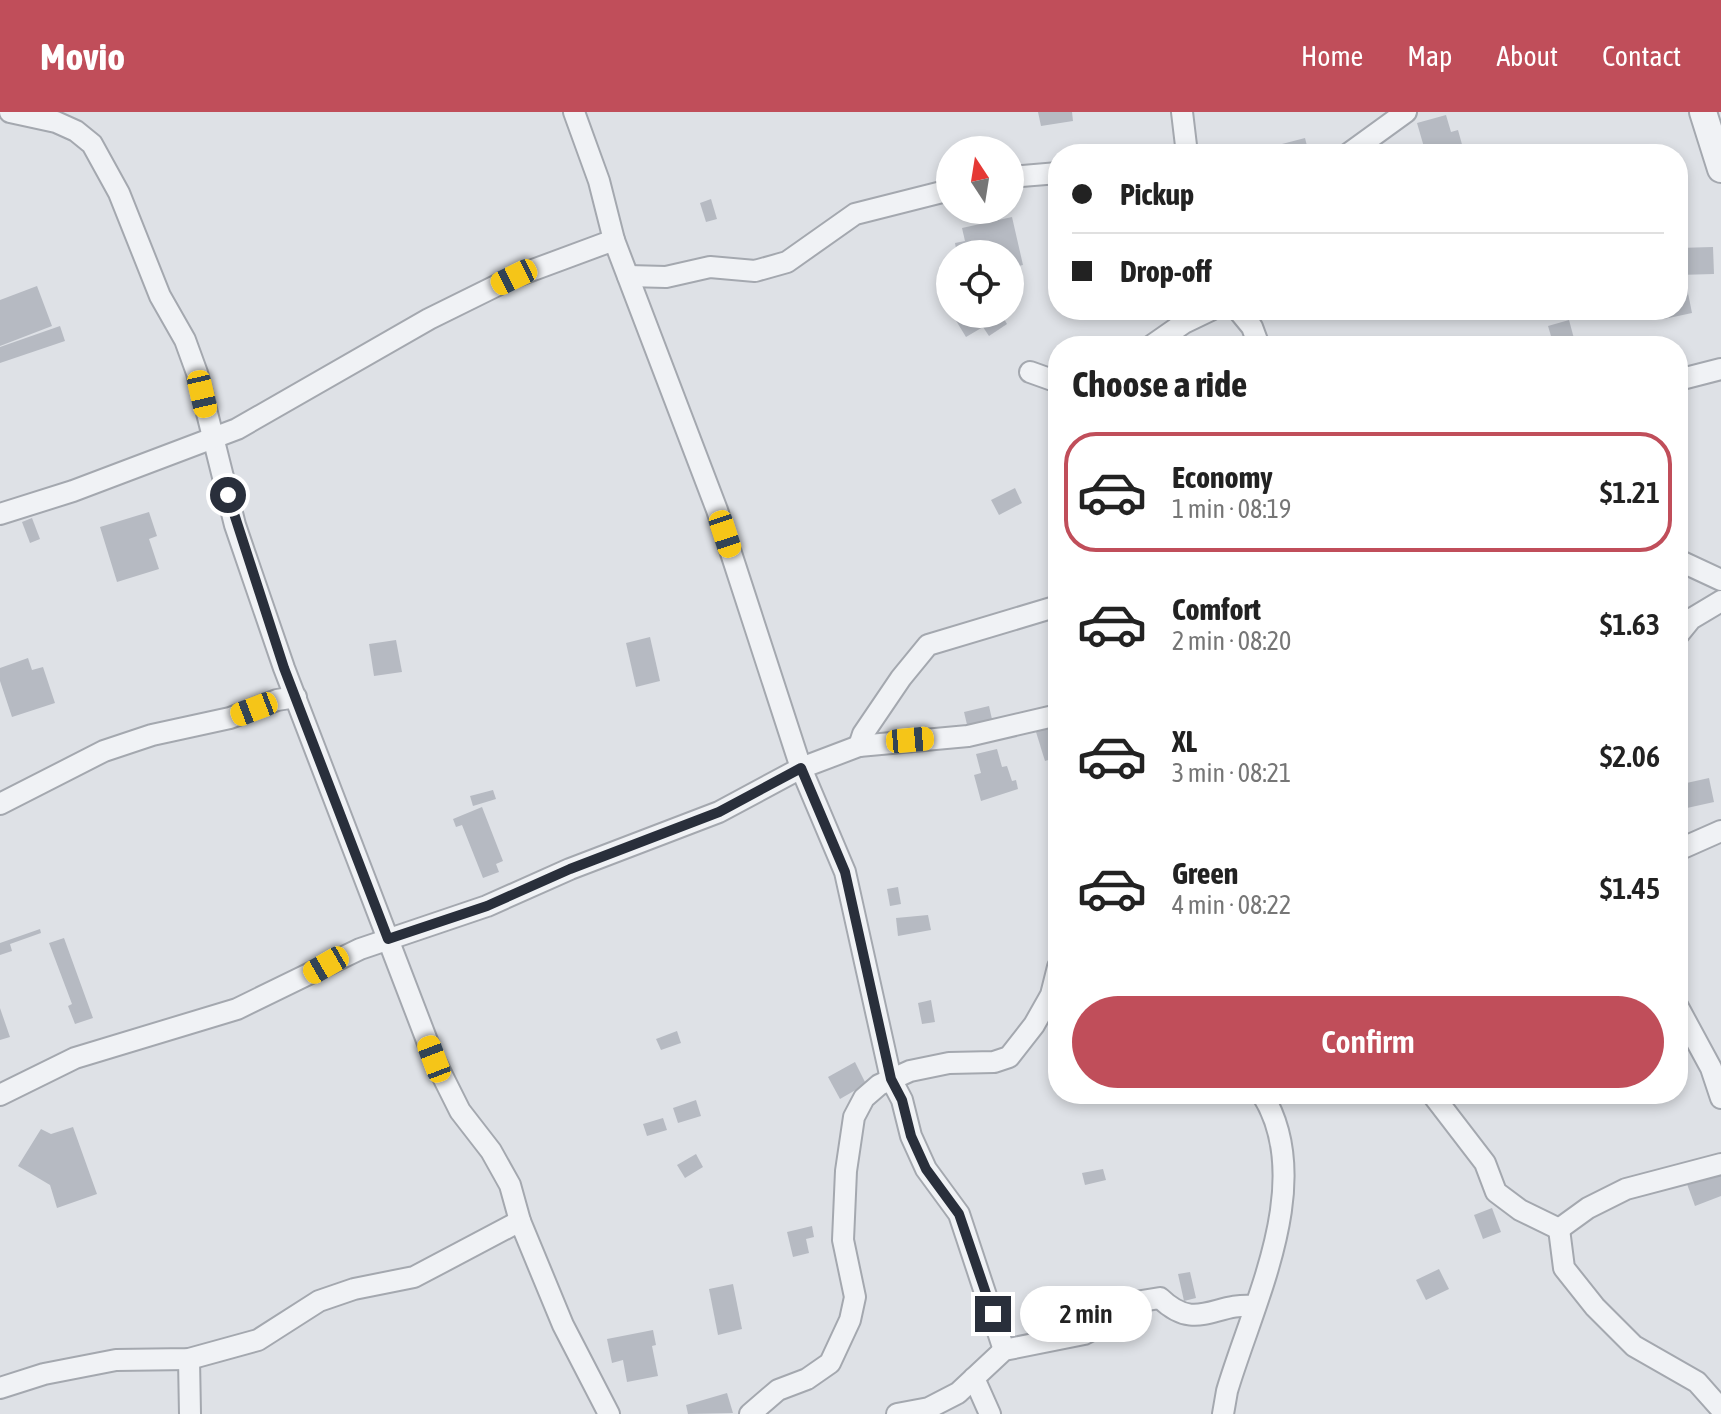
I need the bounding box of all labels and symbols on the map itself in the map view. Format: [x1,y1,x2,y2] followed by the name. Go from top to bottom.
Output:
[936,136,1024,224] north arrow
[487,256,541,298] car
[185,368,219,420] car
[210,477,246,513] route start
[706,507,744,561] car
[227,689,281,729] car
[885,726,935,754] car
[299,943,353,987] car
[414,1032,454,1086] car
[1021,1286,1153,1342] callout: 2 min
[975,1296,1011,1332] route end

